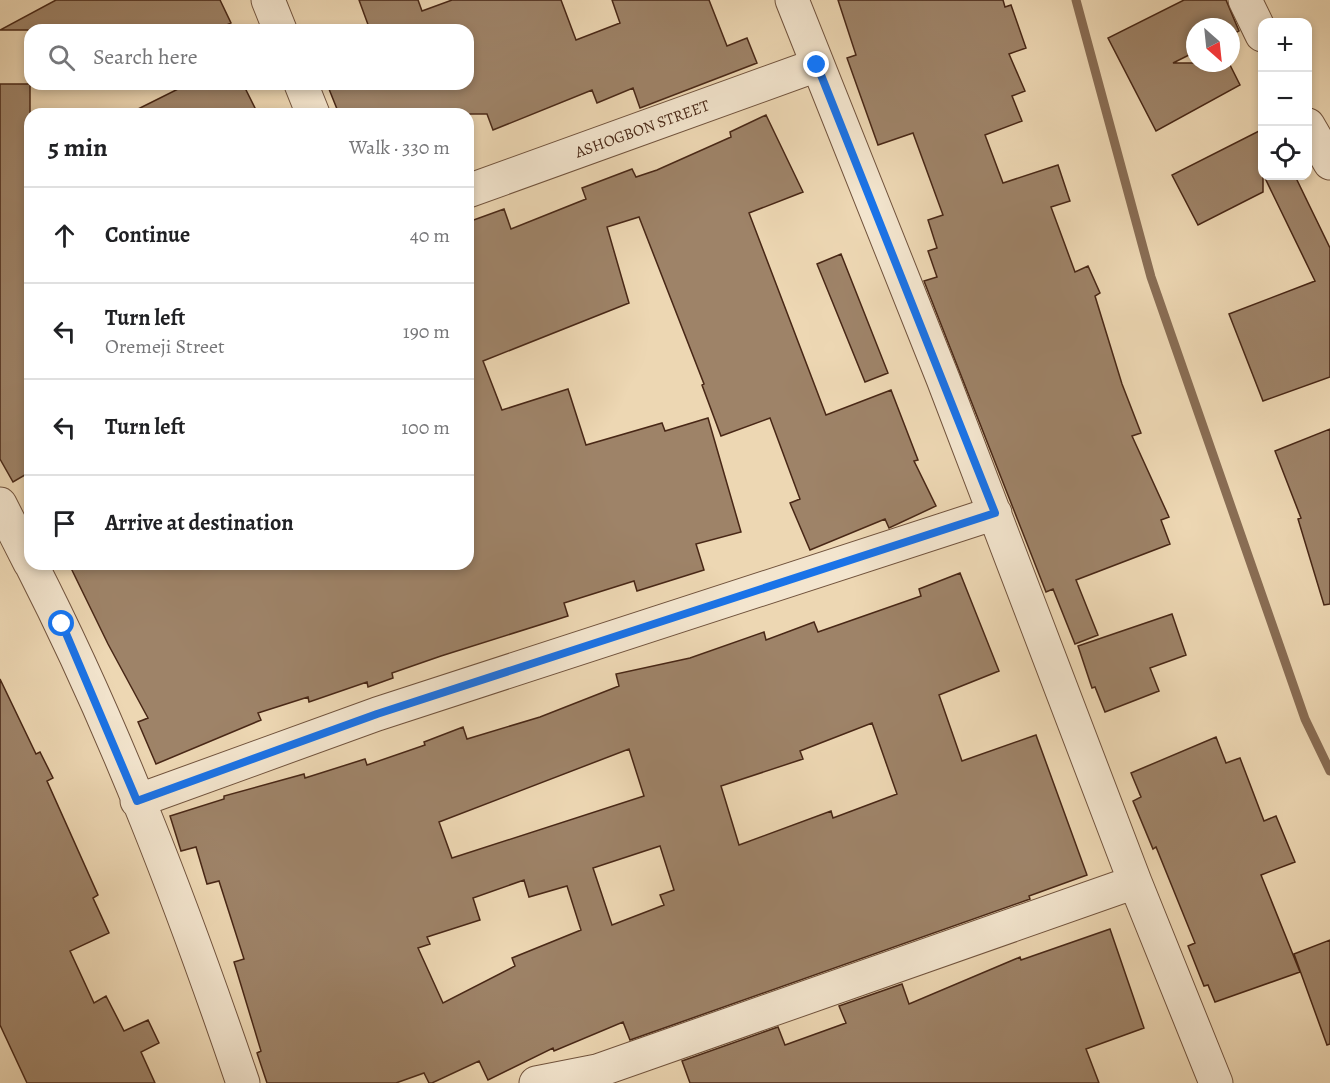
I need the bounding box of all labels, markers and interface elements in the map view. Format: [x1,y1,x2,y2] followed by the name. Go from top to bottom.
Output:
[1186,18,1240,72] north arrow
[1258,18,1312,180] map controls
[1258,18,1312,72] button: +
[24,24,474,90] search box
[45,41,78,74] icon: search
[93,42,198,72] text: Search here
[803,51,829,77] route end
[1258,72,1312,126] button: −
[571,94,713,164] street label: ASHOGBON STREET
[1258,126,1312,180] button: locate
[48,130,108,165] text: 5 min
[349,134,450,161] text: Walk · 330 m
[48,219,81,252] icon: ahead
[105,220,190,250] text: Continue
[410,222,450,249] text: 40 m
[105,303,185,333] text: Turn left
[48,315,81,348] icon: left
[403,318,450,345] text: 190 m
[105,333,225,360] text: Oremeji Street
[48,411,81,444] icon: left
[105,412,185,442] text: Turn left
[401,414,450,441] text: 100 m
[48,507,81,540] icon: arrive
[105,508,294,538] text: Arrive at destination
[48,610,74,636] route start

